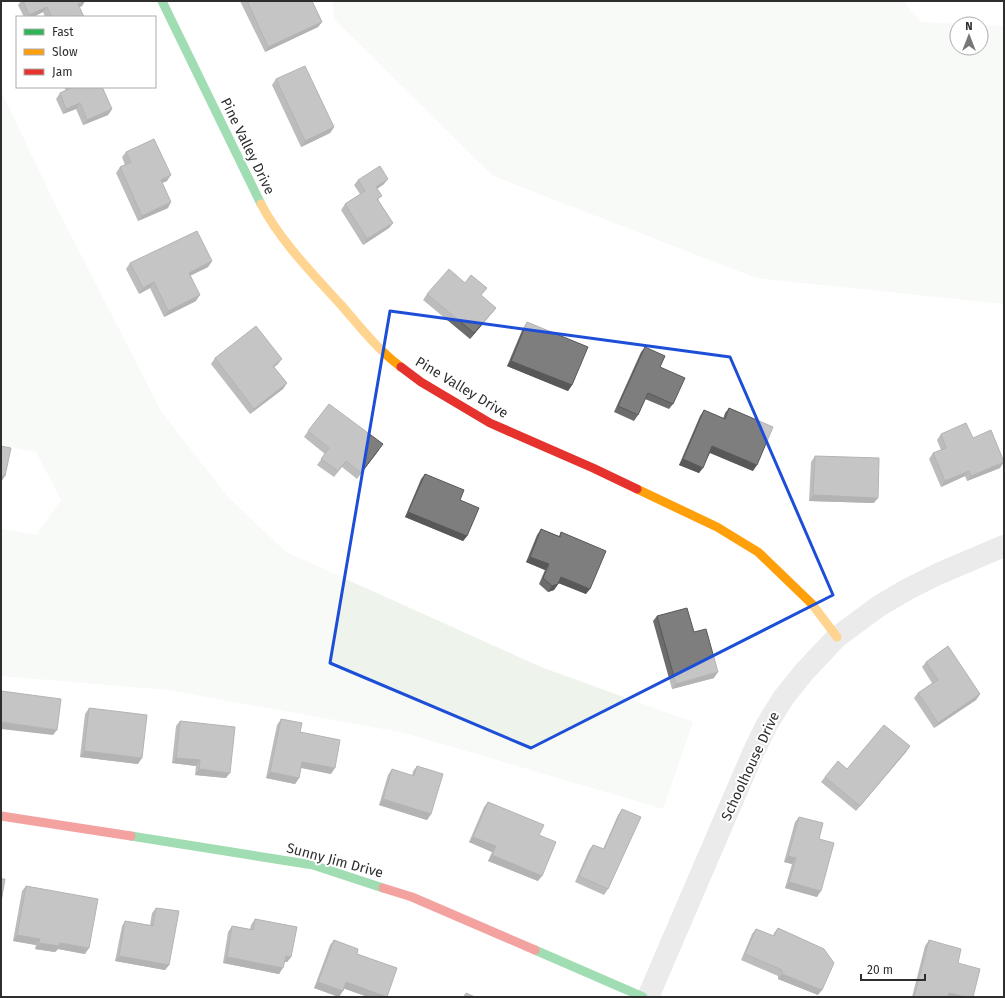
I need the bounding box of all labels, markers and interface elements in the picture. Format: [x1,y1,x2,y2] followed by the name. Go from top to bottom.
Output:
[16,16,156,88] legend
[949,16,989,56] north arrow
[965,20,973,33] text: N
[52,25,74,39] text: Fast
[52,45,78,59] text: Slow
[52,65,72,79] text: Jam
[217,95,278,197] street label: Pine Valley Drive
[412,353,511,422] street label: Pine Valley Drive
[718,709,783,823] street label: Schoolhouse Drive
[285,839,385,882] street label: Sunny Jim Drive
[861,956,925,982] scale bar
[867,963,893,977] text: 20 m

